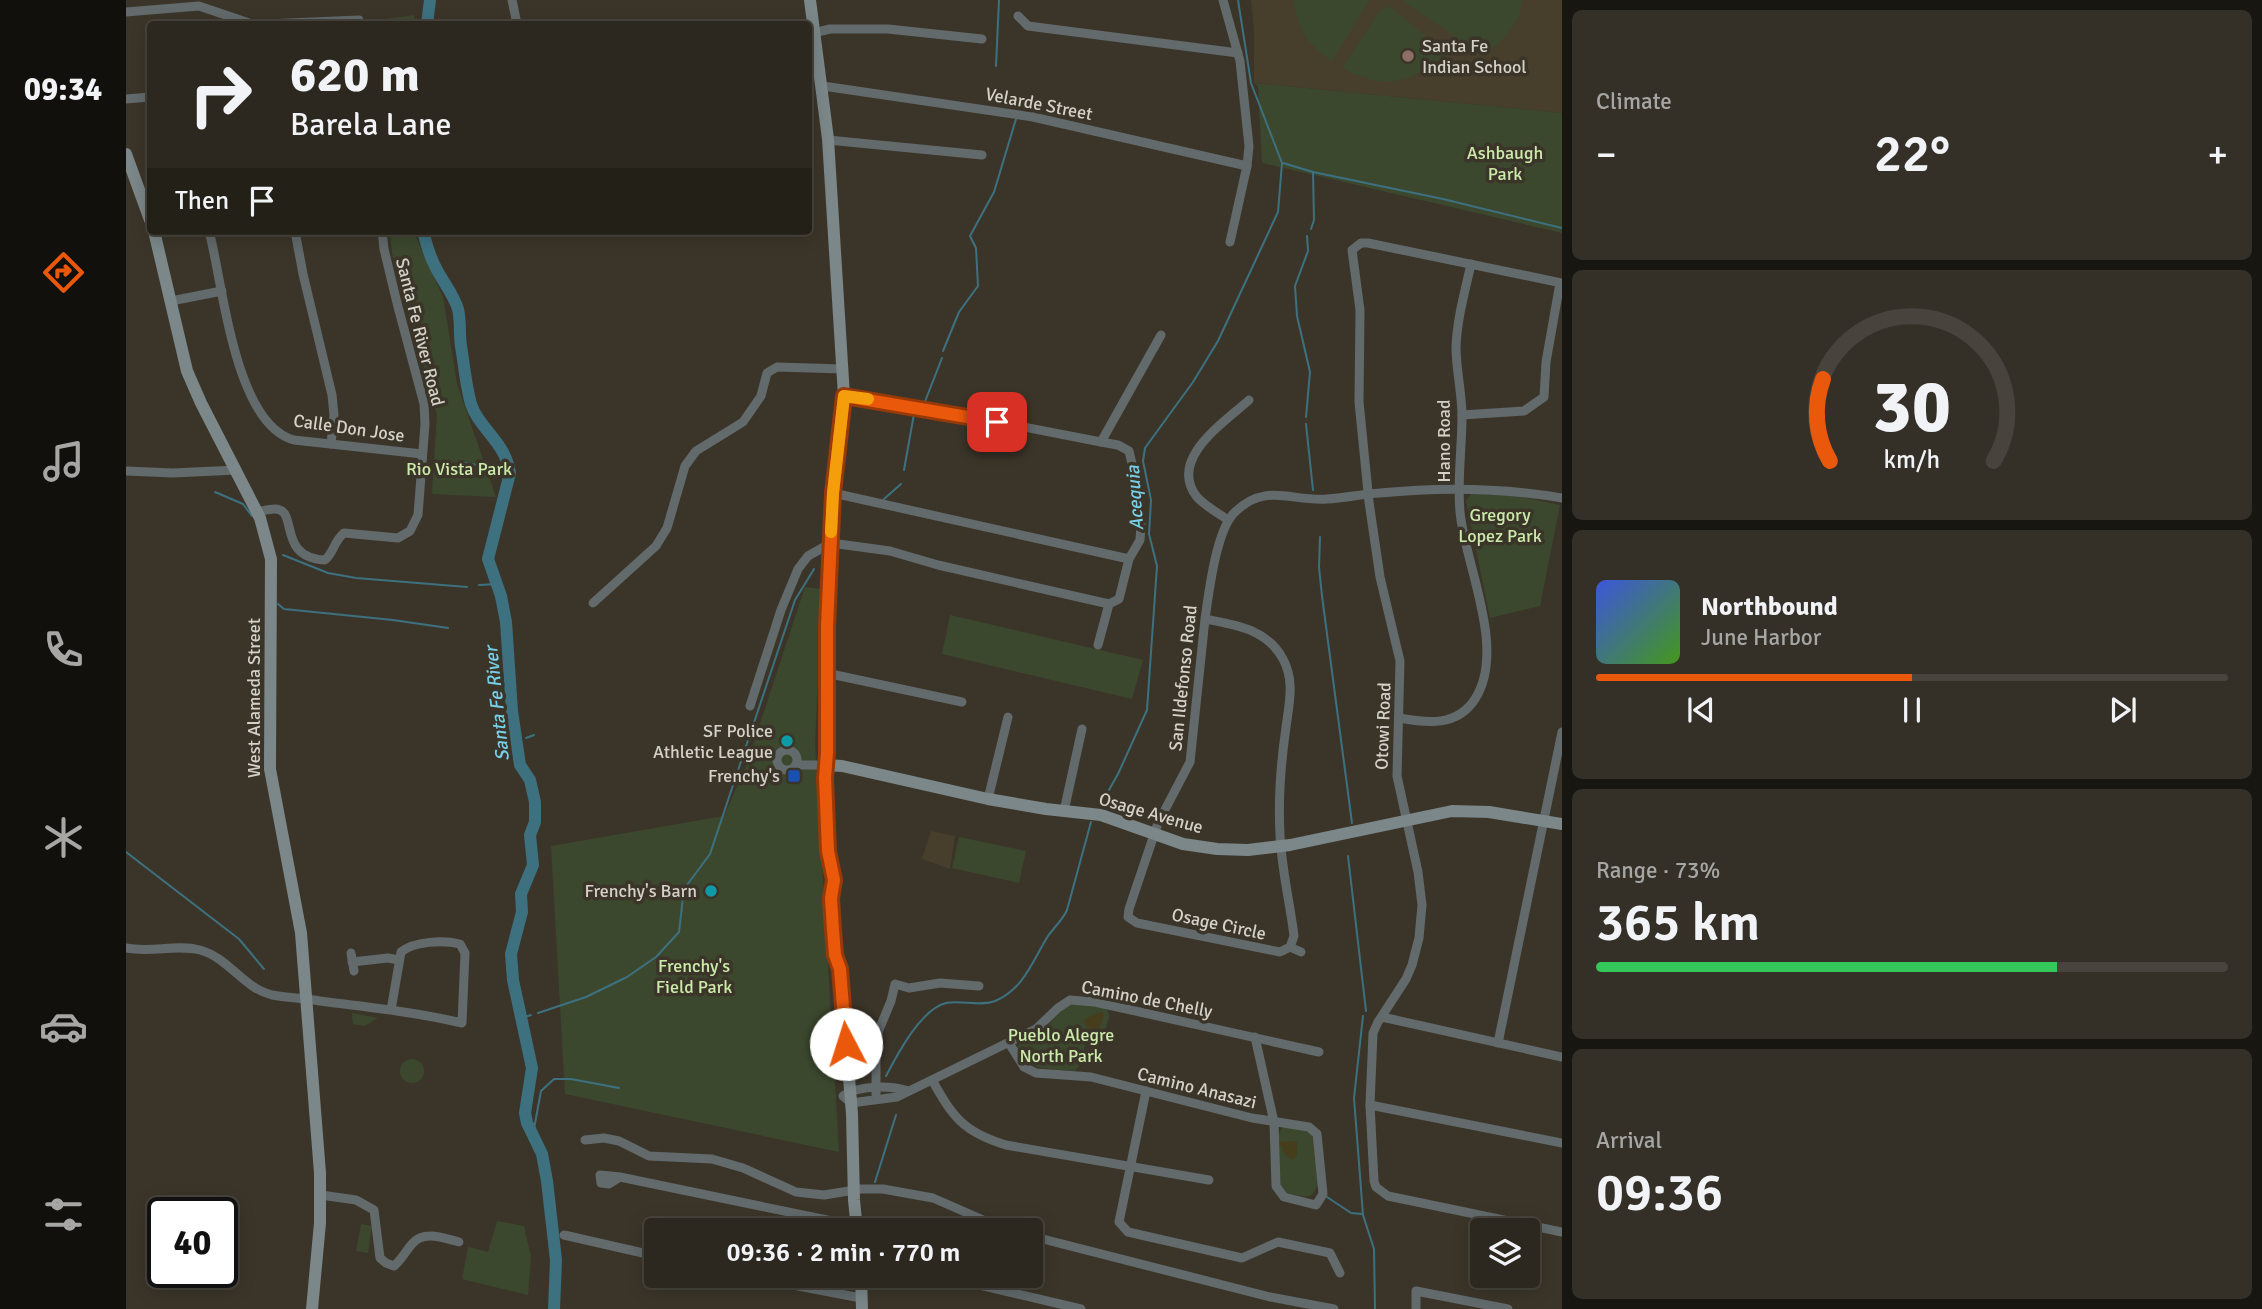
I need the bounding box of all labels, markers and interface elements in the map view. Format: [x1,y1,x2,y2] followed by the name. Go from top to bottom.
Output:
[1422,35,1527,78] place label: Santa Fe Indian School
[290,45,420,105] text: 620 m
[1400,48,1416,64] marker: Santa Fe Indian School
[175,49,266,140] icon: right
[24,70,102,109] text: 09:34
[984,83,1094,125] street label: Velarde Street
[1596,87,1672,116] text: Climate
[290,105,452,144] text: Barela Lane
[1874,122,1950,186] text: 22°
[1596,131,1617,178] text: −
[2207,131,2228,178] text: +
[1467,142,1543,185] park label: Ashbaugh Park
[243,182,281,220] icon: arrive
[175,185,229,217] text: Then
[39,248,88,297] icon: directions
[391,256,449,408] street label: Santa Fe River Road
[1873,363,1951,452] text: 30
[967,392,1027,452] pin
[1433,400,1455,482] street label: Hano Road
[978,403,1016,441] icon: arrive
[292,409,406,447] street label: Calle Don Jose
[39,437,88,486] icon: music
[1884,443,1940,474] text: km/h
[406,458,512,480] park label: Rio Vista Park
[1121,463,1149,531] water label: Acequia
[1458,504,1542,547] park label: Gregory Lopez Park
[1701,591,1838,623] text: Northbound
[1164,604,1202,752] street label: San Ildefonso Road
[243,618,265,778] street label: West Alameda Street
[1701,623,1821,652] text: June Harbor
[39,625,88,674] icon: phone
[479,642,515,763] water label: Santa Fe River
[1370,682,1396,770] street label: Otowi Road
[1682,691,1720,729] icon: previous
[1893,691,1931,729] icon: pause
[2104,691,2142,729] icon: next
[653,720,773,763] place label: SF Police Athletic League
[779,733,795,749] marker: SF Police Athletic League
[708,765,780,787] place label: Frenchy's
[786,768,802,784] marker: Frenchy's
[1096,788,1206,838] street label: Osage Avenue
[39,813,88,862] icon: climate
[1596,856,1720,885] text: Range · 73%
[585,880,697,902] place label: Frenchy's Barn
[703,883,719,899] marker: Frenchy's Barn
[1596,891,1760,955] text: 365 km
[1170,903,1268,945] street label: Osage Circle
[656,955,732,998] park label: Frenchy's Field Park
[1080,976,1215,1023] street label: Camino de Chelly
[39,1002,88,1051] icon: car
[809,1007,883,1081] position arrow
[1008,1024,1114,1067] park label: Pueblo Alegre North Park
[1135,1063,1259,1113] street label: Camino Anasazi
[1596,1126,1662,1155] text: Arrival
[1596,1161,1723,1225] text: 09:36
[39,1190,88,1239] icon: filters
[147,1197,238,1288] speed limit sign: 40
[1470,1218,1540,1288] map controls
[1470,1218,1540,1288] button: layers
[727,1237,960,1269] text: 09:36 · 2 min · 770 m

